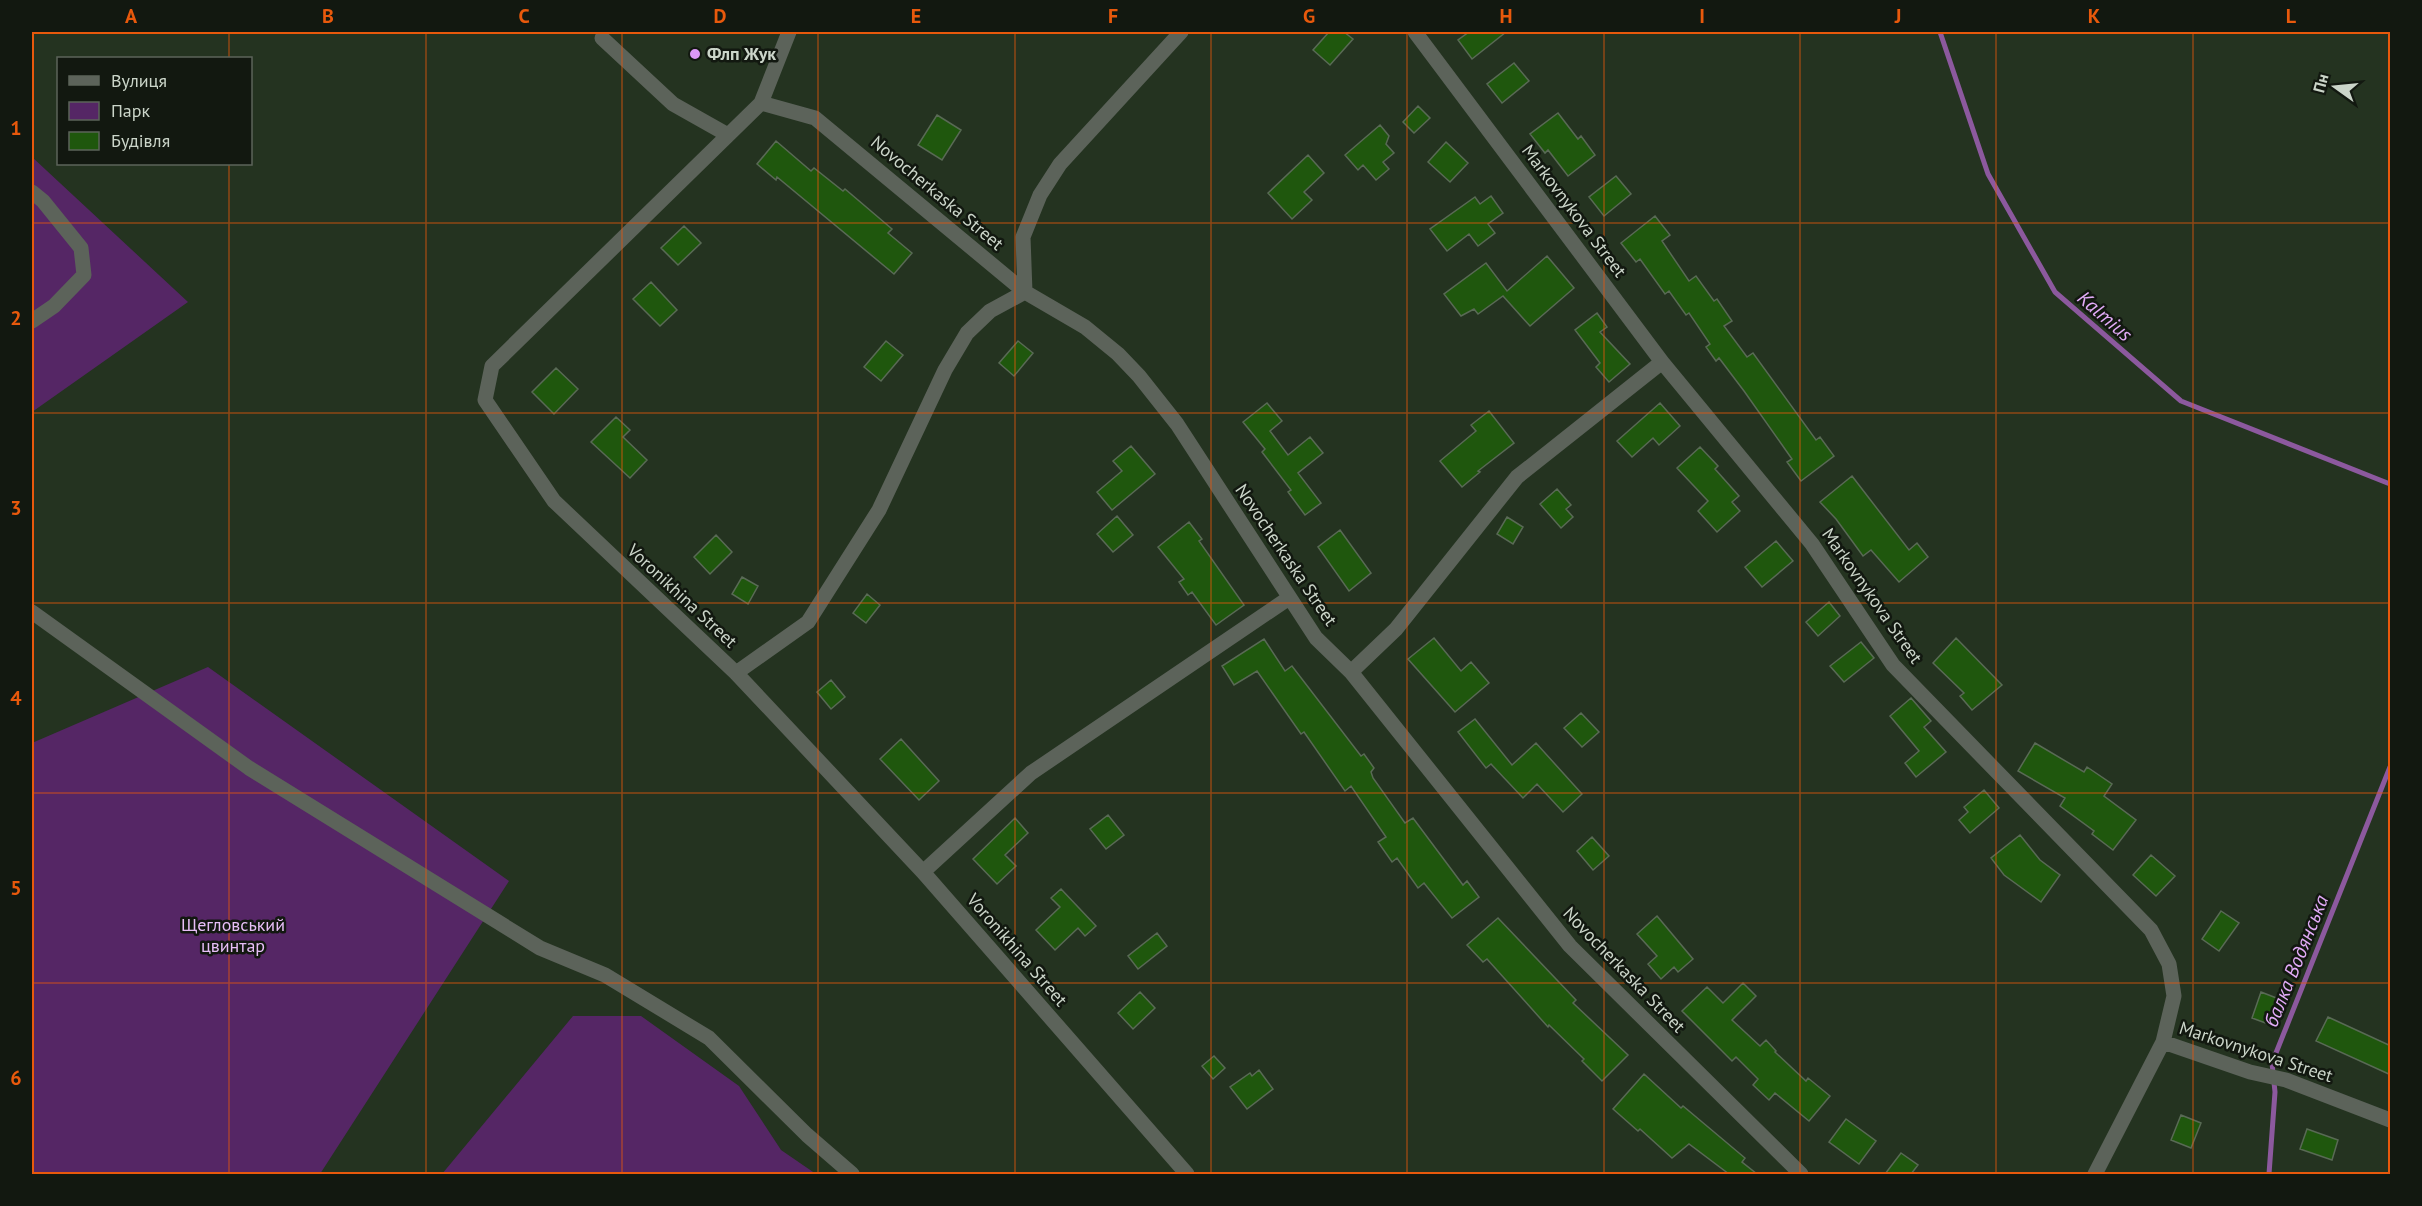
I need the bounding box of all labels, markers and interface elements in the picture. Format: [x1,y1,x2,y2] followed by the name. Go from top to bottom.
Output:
[125,3,138,29] text: A
[322,3,334,29] text: B
[518,3,530,29] text: C
[714,3,727,29] text: D
[911,3,921,29] text: E
[1108,3,1118,29] text: F
[1303,3,1315,29] text: G
[1499,3,1513,29] text: H
[1699,3,1705,29] text: I
[1894,3,1901,29] text: J
[2088,3,2101,29] text: K
[2286,3,2297,29] text: L
[707,42,776,65] place label: Флп Жук
[688,47,702,61] marker: Флп Жук
[57,57,252,165] legend
[2305,57,2365,117] north arrow
[111,69,167,92] text: Вулиця
[2308,71,2333,95] text: Пн
[111,99,151,122] text: Парк
[10,115,22,141] text: 1
[111,129,170,152] text: Будівля
[866,130,1008,255] street label: Novocherkaska Street
[1517,140,1632,282] street label: Markovnykova Street
[2072,285,2138,347] water label: Kalmius
[10,305,22,331] text: 2
[1230,479,1342,630] street label: Novocherkaska Street
[10,495,22,521] text: 3
[1817,523,1928,668] street label: Markovnykova Street
[622,538,742,653] street label: Voronikhina Street
[10,685,22,711] text: 4
[10,875,22,901] text: 5
[961,888,1073,1011] street label: Voronikhina Street
[2258,891,2334,1031] water label: балка Водянська
[1558,902,1690,1037] street label: Novocherkaska Street
[181,913,285,957] park label: Щегловський цвинтар
[2176,1016,2336,1087] street label: Markovnykova Street
[10,1065,22,1091] text: 6

